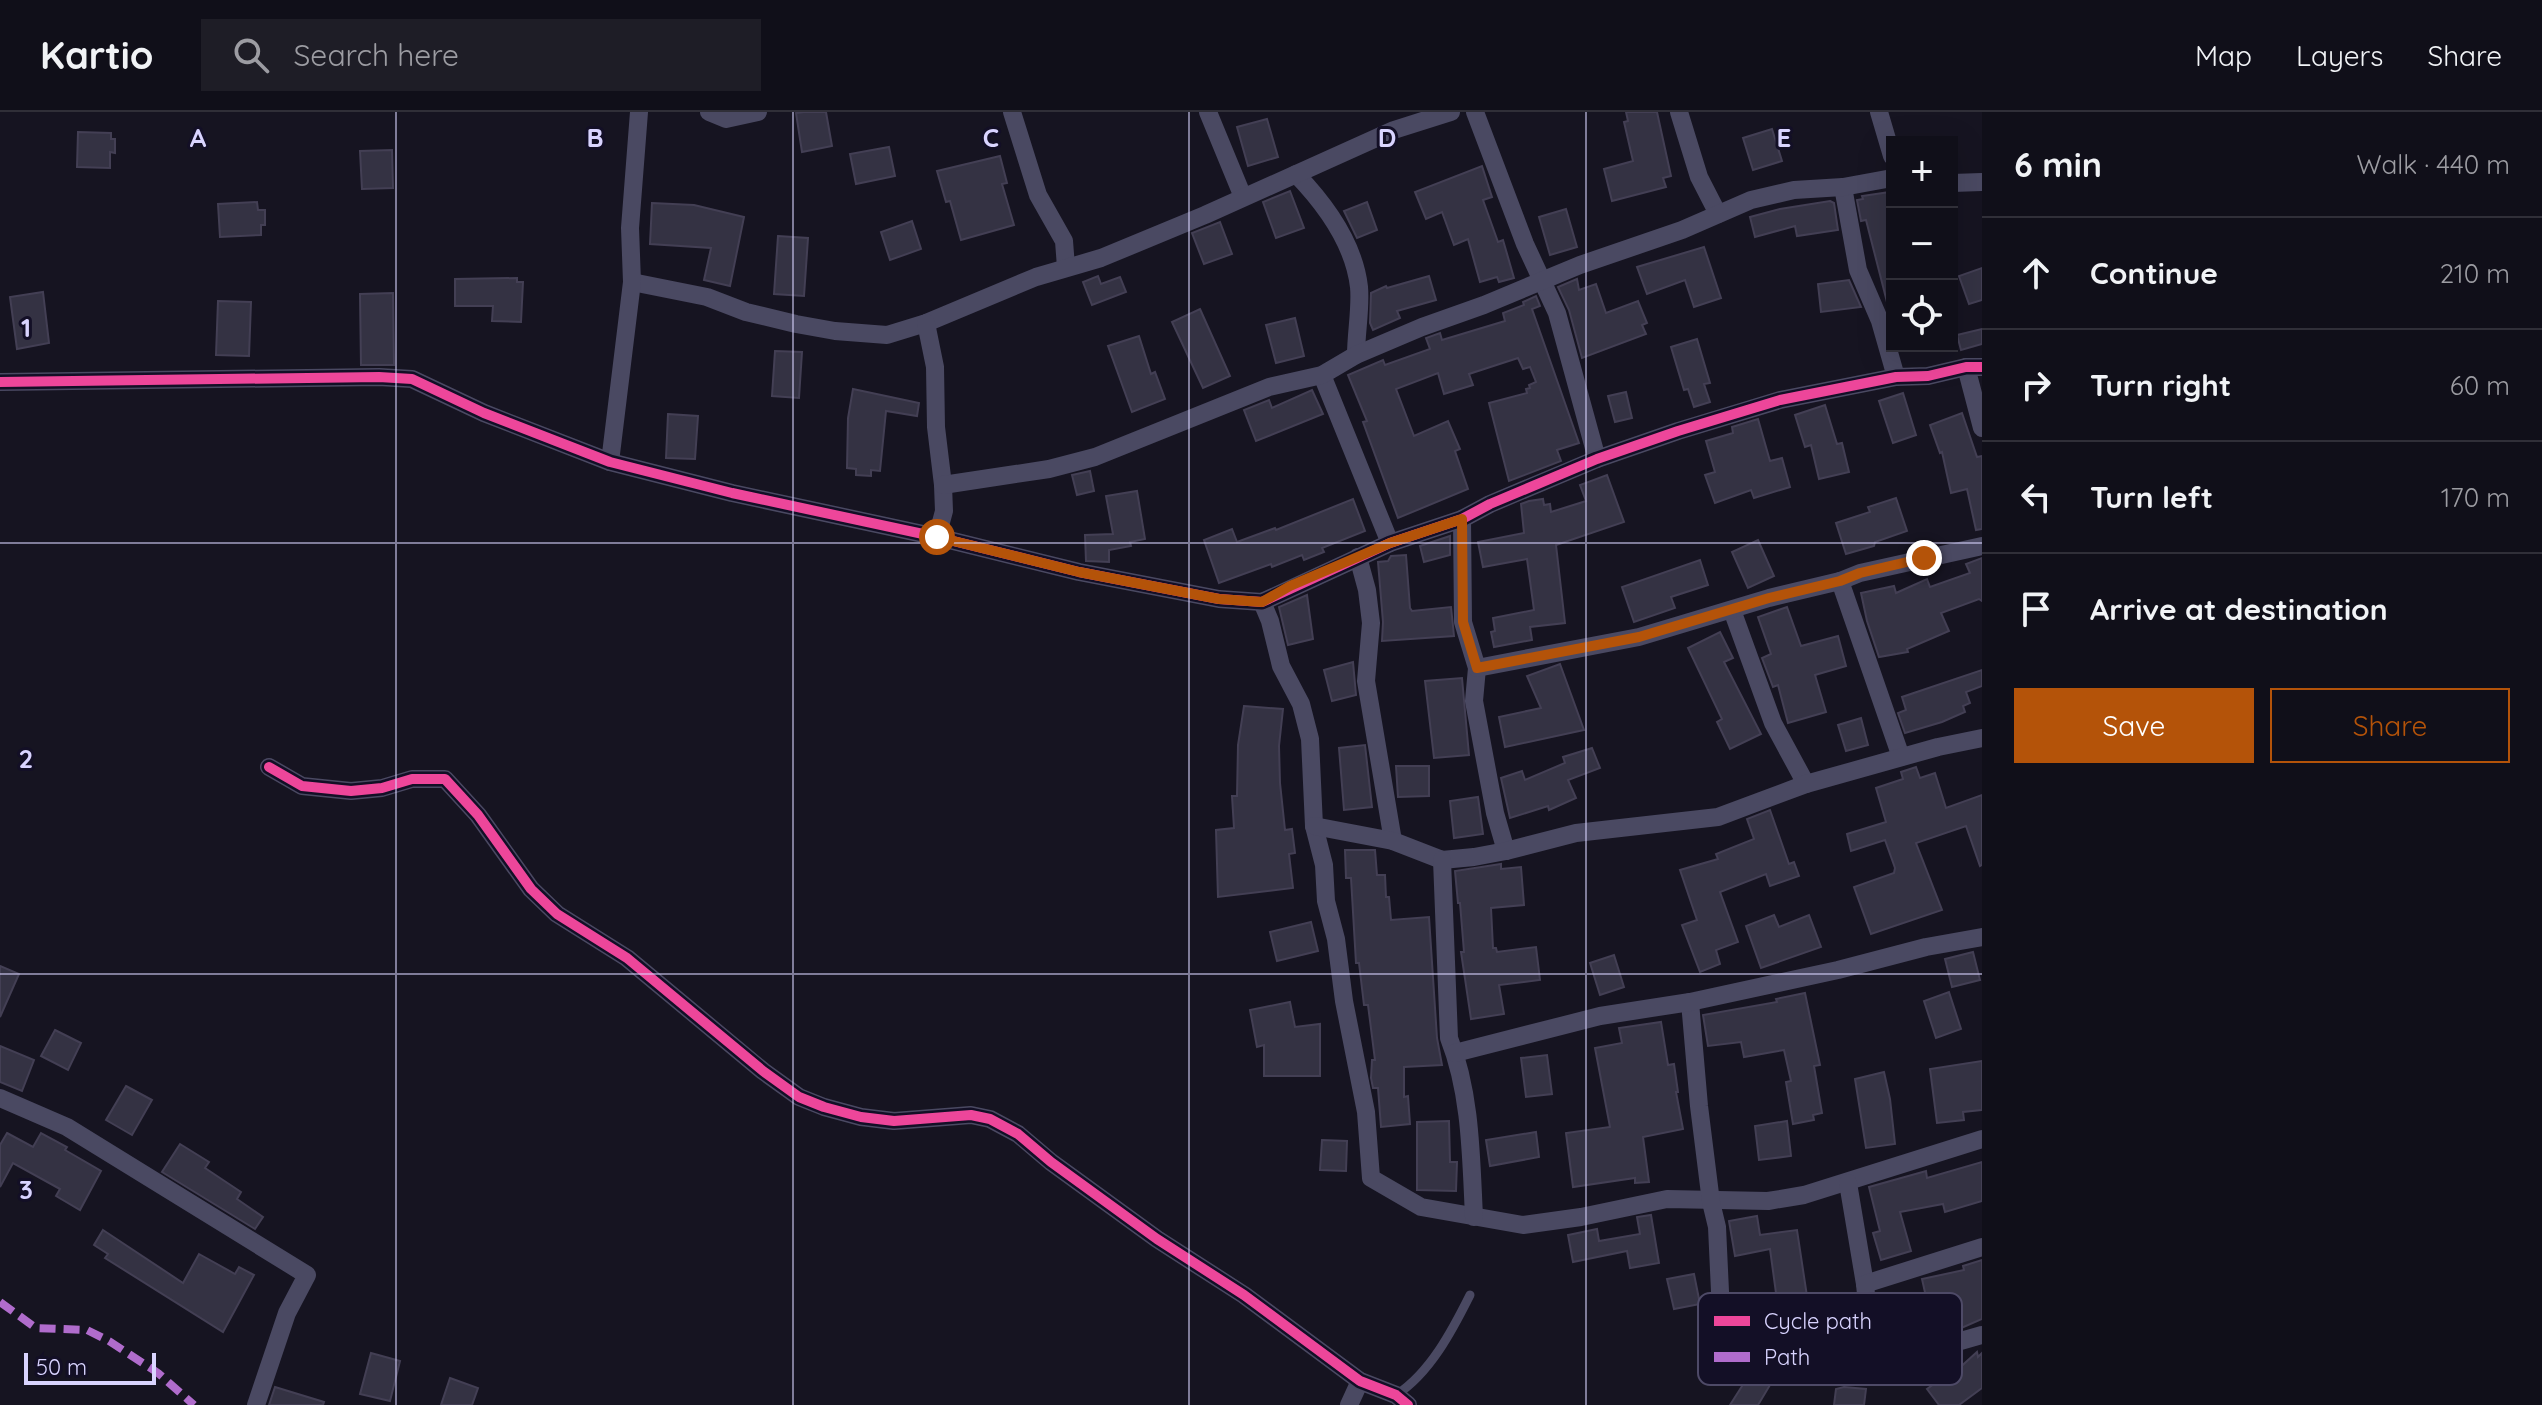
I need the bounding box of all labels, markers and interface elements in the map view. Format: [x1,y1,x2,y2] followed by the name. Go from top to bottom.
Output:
[201,19,761,91] search box
[40,31,153,79] text: Kartio
[229,33,273,77] icon: search
[293,36,459,74] text: Search here
[2195,38,2252,73] text: Map
[2296,38,2383,73] text: Layers
[2427,38,2502,73] text: Share
[190,121,207,154] text: A
[586,121,604,154] text: B
[983,121,999,154] text: C
[1378,121,1396,154] text: D
[1777,121,1791,154] text: E
[1886,136,1958,352] map controls
[1886,136,1958,208] button: +
[2014,143,2102,186] text: 6 min
[2357,148,2510,181] text: Walk · 440 m
[1886,208,1958,280] button: −
[2014,251,2058,295] icon: ahead
[2090,254,2218,292] text: Continue
[2440,257,2510,290] text: 210 m
[1886,280,1958,352] button: locate
[21,311,31,344] text: 1
[2014,363,2058,407] icon: right
[2090,366,2231,404] text: Turn right
[2450,369,2510,402] text: 60 m
[2014,475,2058,519] icon: left
[2090,478,2213,516] text: Turn left
[2441,481,2510,514] text: 170 m
[919,519,955,555] route start
[1906,540,1942,576] route end
[2014,587,2058,631] icon: arrive
[2090,590,2388,628] text: Arrive at destination
[2014,688,2254,763] button: Save
[2270,688,2510,763] button: Share
[19,742,33,775] text: 2
[19,1173,33,1206] text: 3
[1698,1293,1962,1385] legend
[1764,1307,1872,1335] text: Cycle path
[1764,1343,1810,1371] text: Path
[24,1349,156,1385] scale bar
[36,1353,87,1381] text: 50 m

